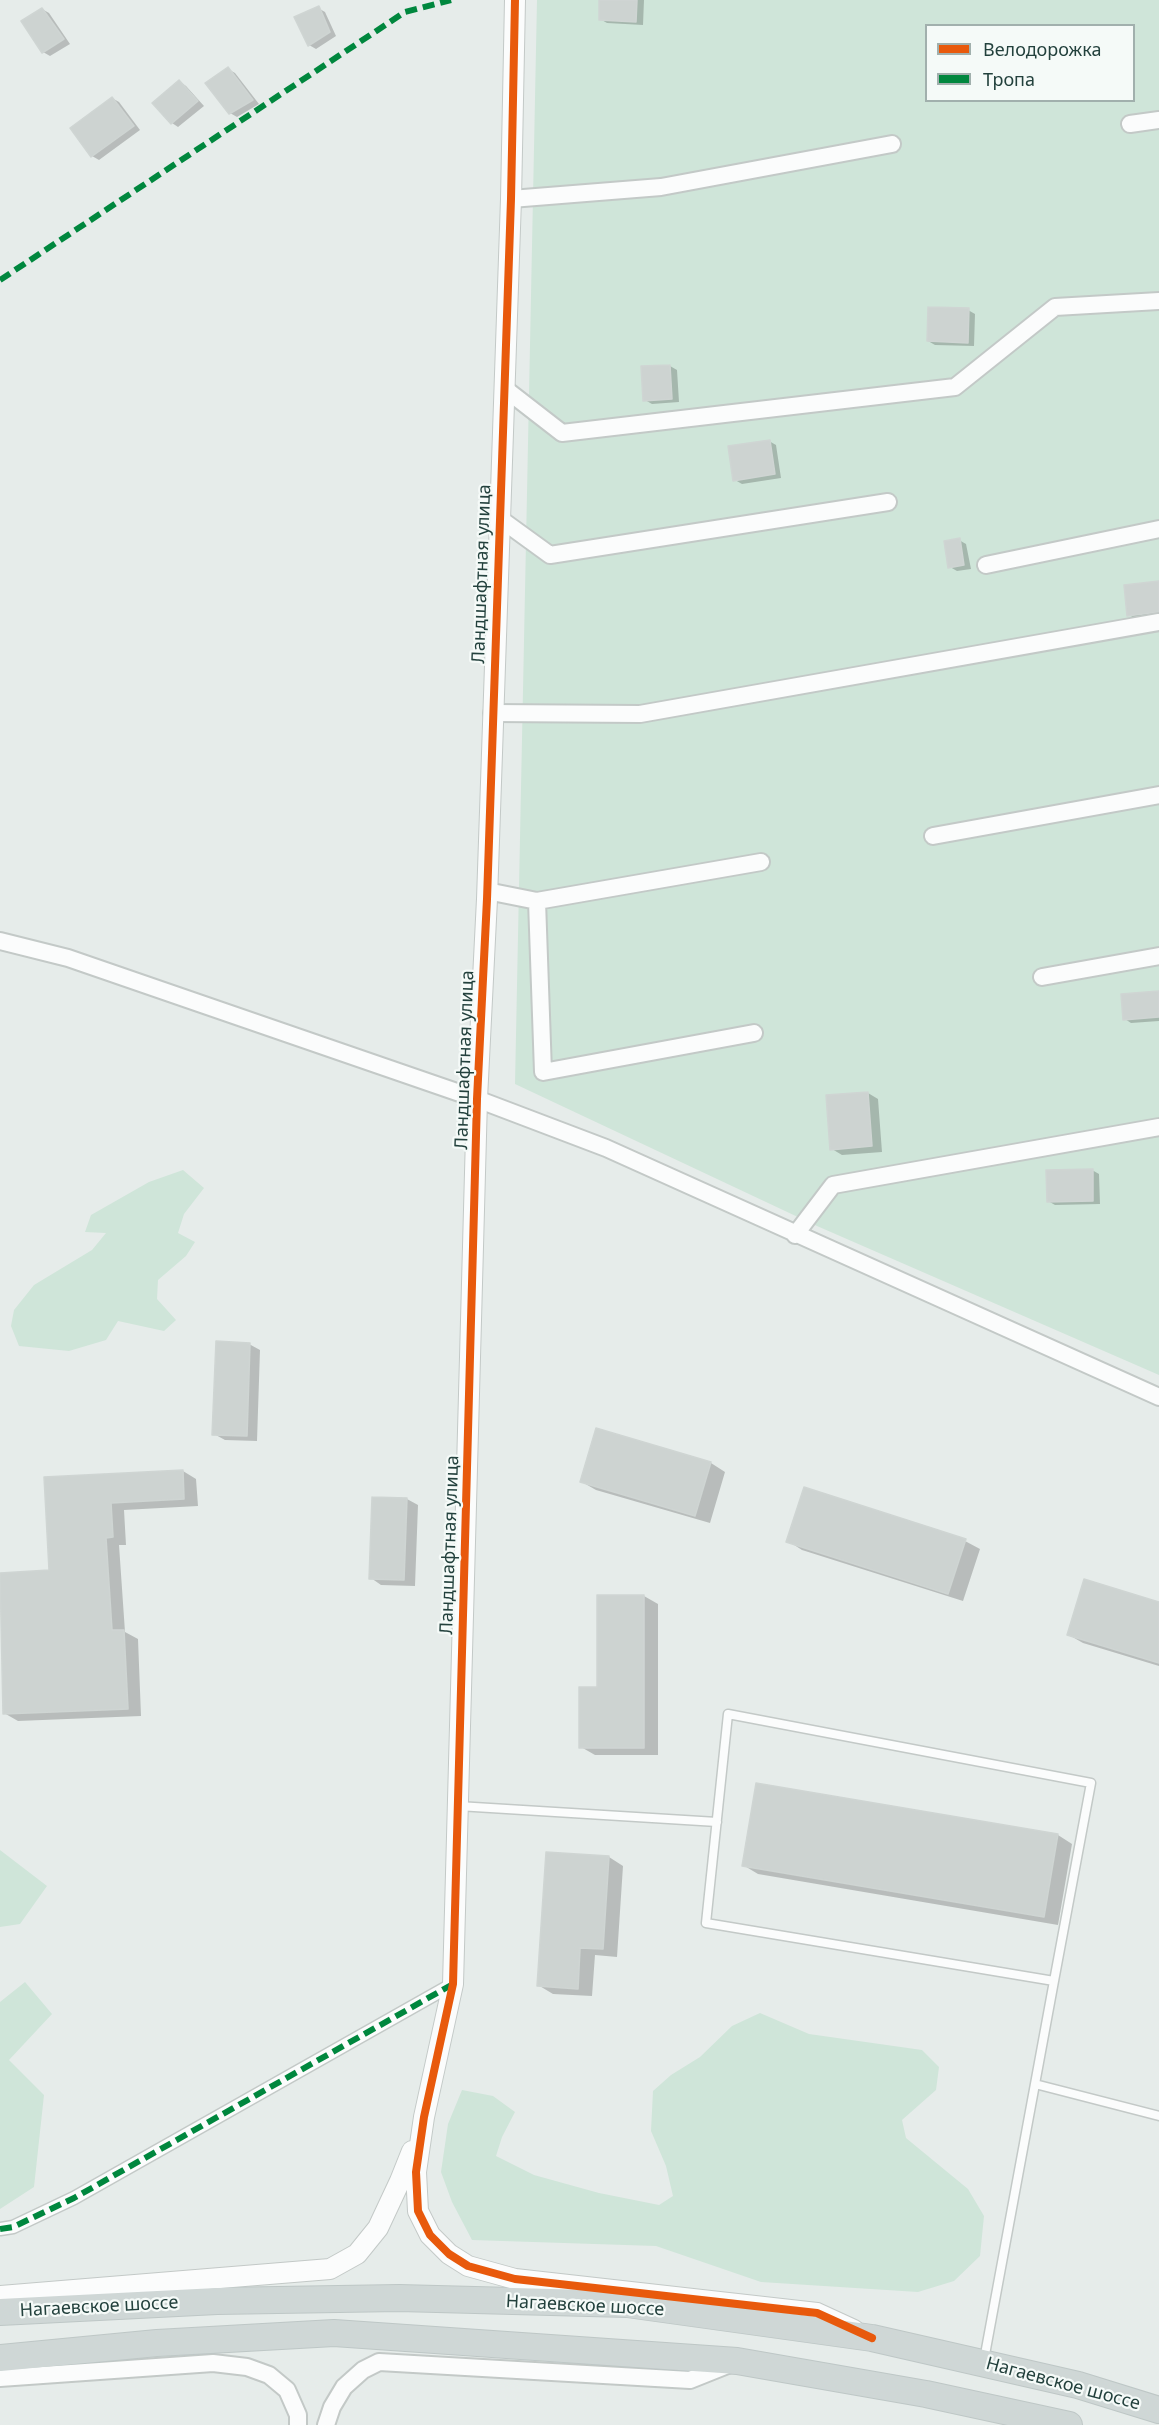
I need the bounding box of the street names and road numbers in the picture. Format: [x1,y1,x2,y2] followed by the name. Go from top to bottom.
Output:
[468,484,496,664] street label: Ландшафтная улица
[451,970,479,1150] street label: Ландшафтная улица
[436,1455,464,1635] street label: Ландшафтная улица
[505,2291,665,2321] street label: Нагаевское шоссе
[19,2292,179,2322] street label: Нагаевское шоссе
[984,2353,1142,2415] street label: Нагаевское шоссе

